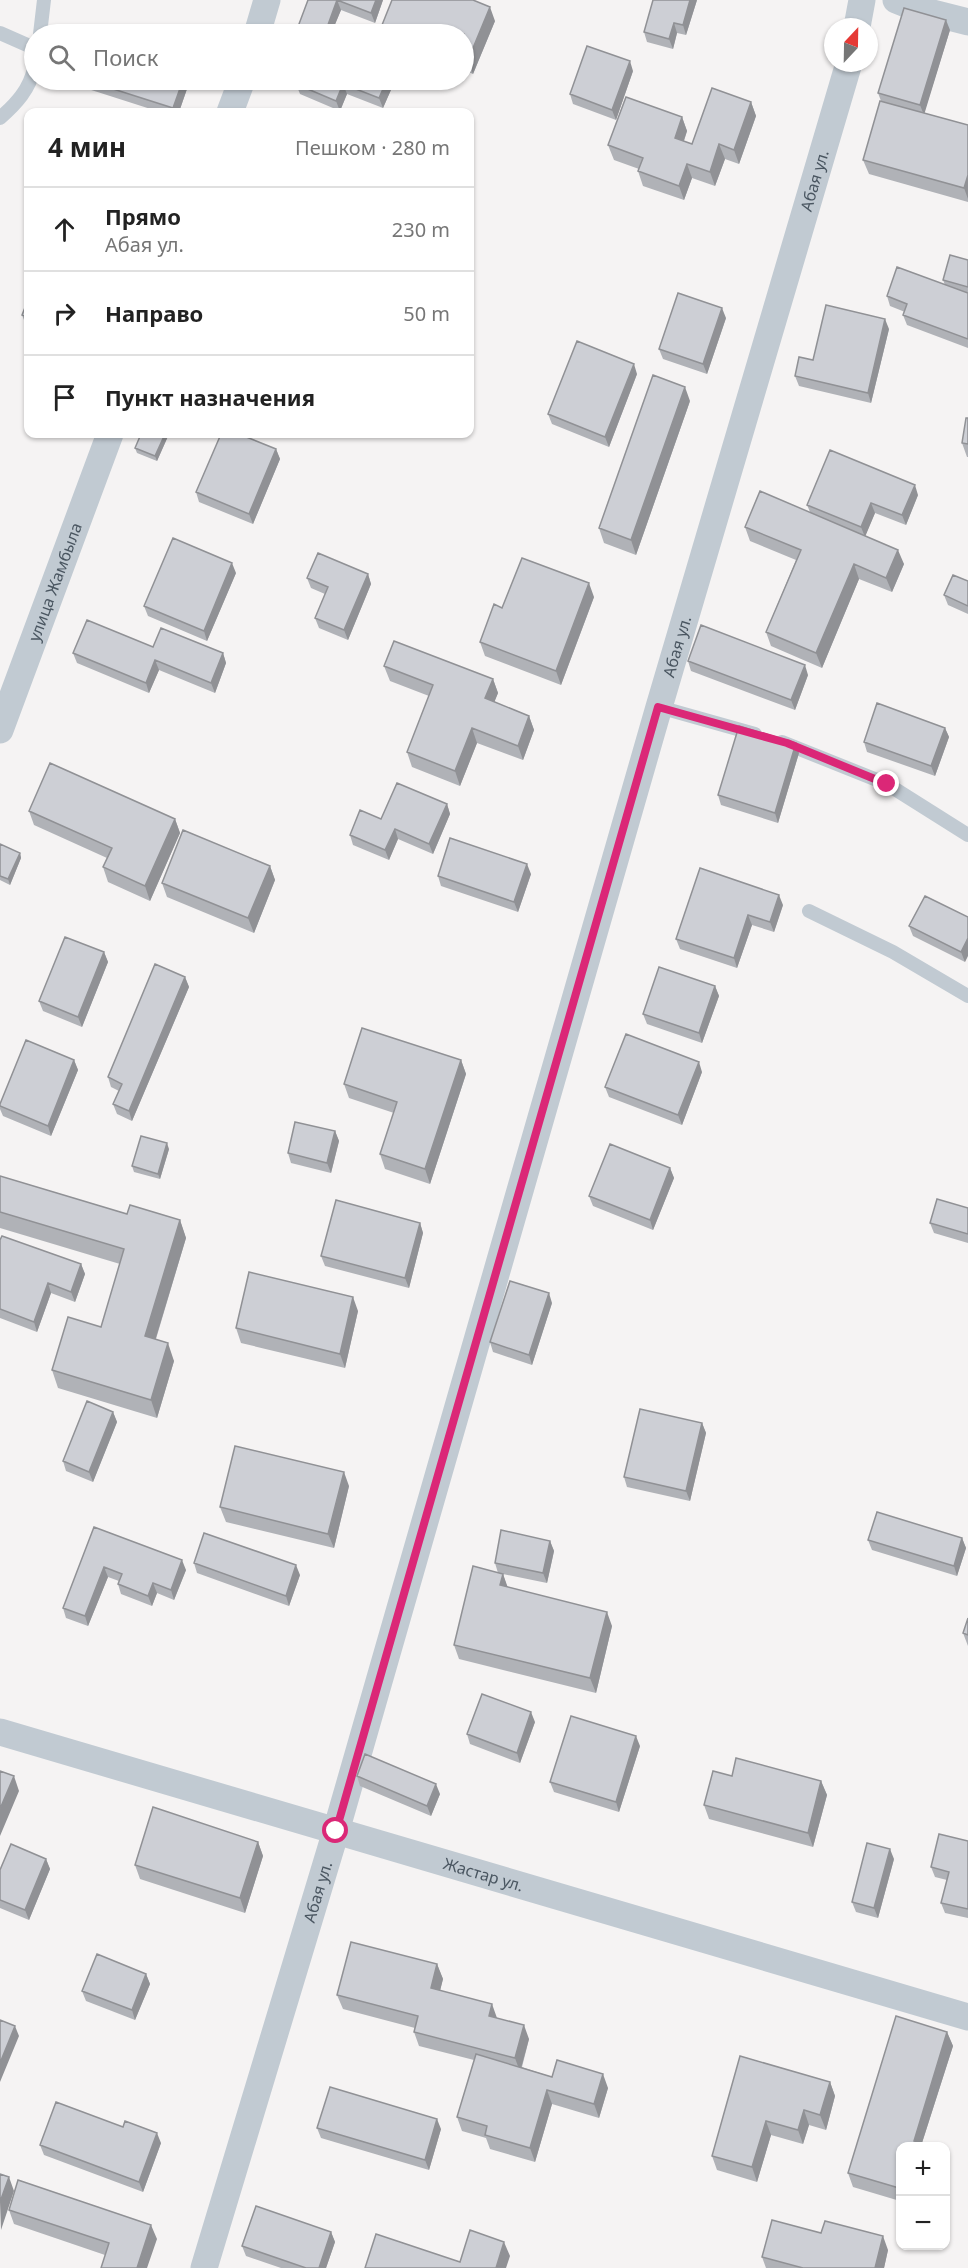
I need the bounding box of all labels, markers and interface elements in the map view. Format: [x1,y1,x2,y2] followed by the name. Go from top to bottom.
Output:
[824,18,878,72] north arrow
[24,24,474,90] search box
[45,41,78,74] icon: search
[93,42,158,72] text: Поиск
[48,129,126,165] text: 4 мин
[295,134,450,161] text: Пешком · 280 m
[795,147,834,214] street label: Абая ул.
[105,201,181,231] text: Прямо
[48,213,81,246] icon: ahead
[392,216,450,243] text: 230 m
[105,231,184,258] text: Абая ул.
[48,297,81,330] icon: right
[105,298,203,328] text: Направо
[403,300,450,327] text: 50 m
[48,381,81,414] icon: arrive
[105,382,315,412] text: Пункт назначения
[23,519,87,644] street label: улица Жамбыла
[657,613,696,680] street label: Абая ул.
[873,770,899,796] route end
[322,1817,348,1843] route start
[441,1852,526,1897] street label: Жастар ул.
[298,1858,337,1925] street label: Абая ул.
[896,2142,950,2250] map controls
[896,2142,950,2196] button: +
[896,2196,950,2250] button: −

